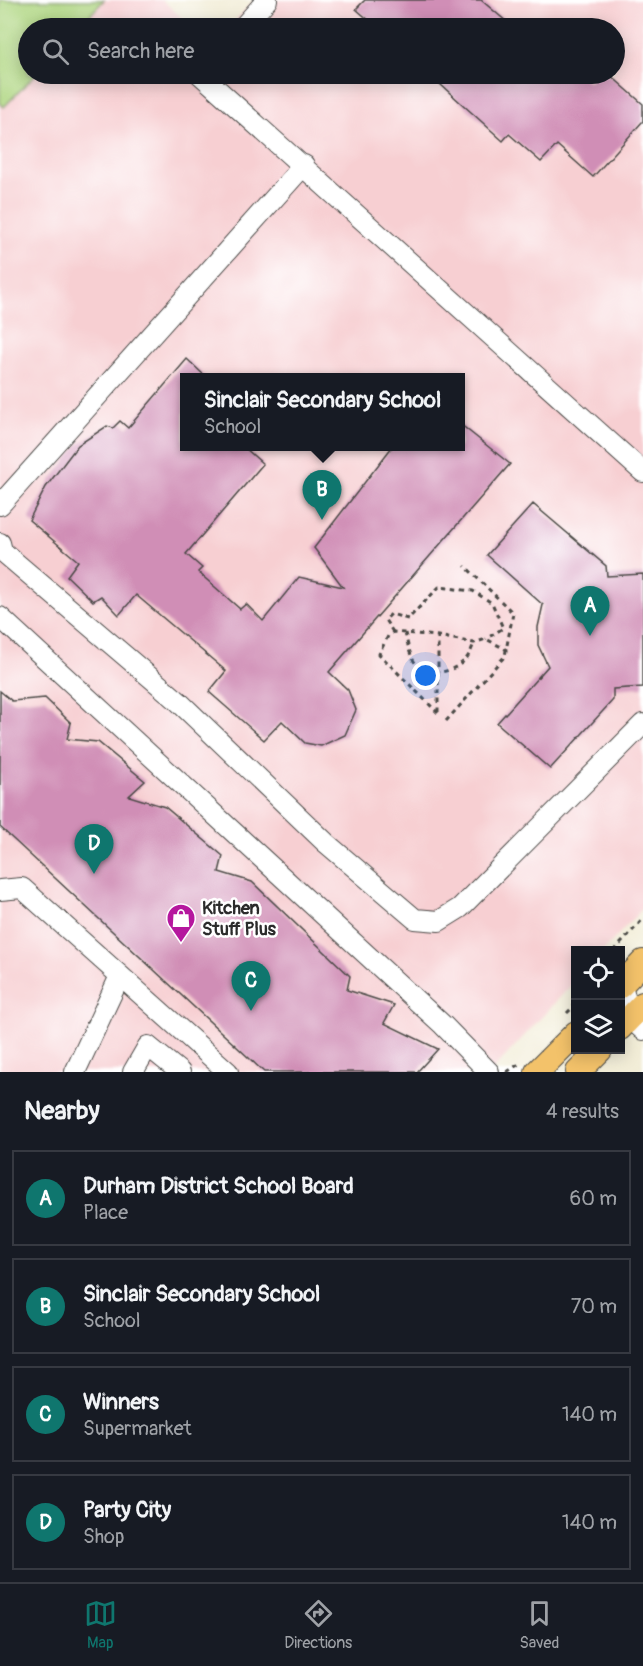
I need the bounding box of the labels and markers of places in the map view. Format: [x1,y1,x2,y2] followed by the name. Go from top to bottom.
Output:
[302,470,342,520] pin: B
[570,586,610,636] pin: A
[74,824,113,874] pin: D
[202,897,277,941] place label: Kitchen Stuff Plus
[165,902,197,944] shop icon: Kitchen Stuff Plus
[232,962,270,1011] pin: C

